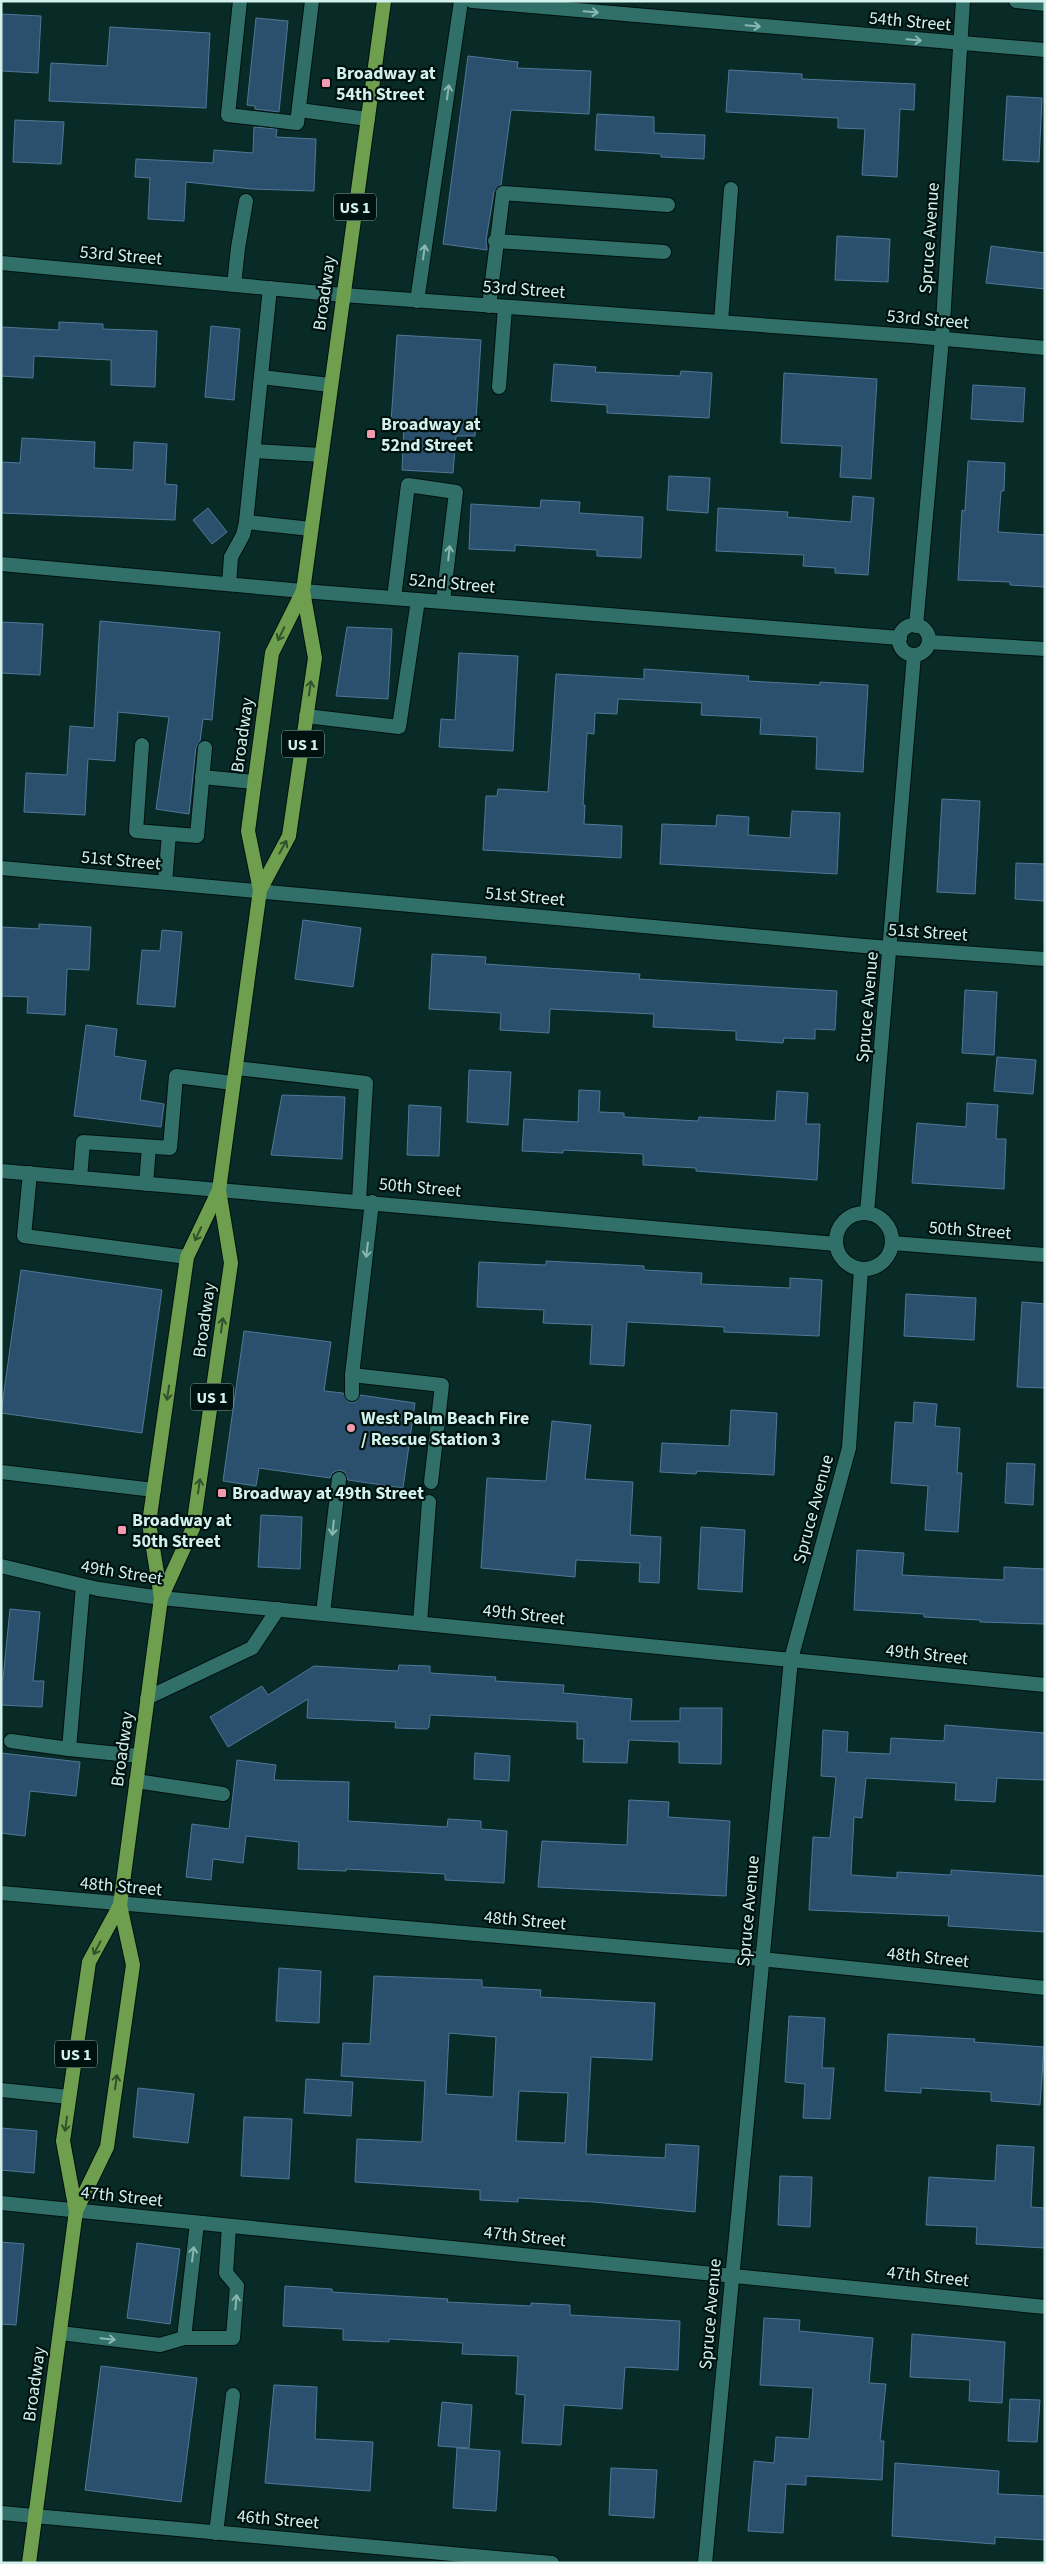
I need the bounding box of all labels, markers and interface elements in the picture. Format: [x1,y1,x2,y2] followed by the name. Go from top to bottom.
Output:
[868,5,952,38] street label: 54th Street
[582,7,598,16] one-way arrow
[744,21,760,30] one-way arrow
[906,35,922,44] one-way arrow
[336,61,436,107] place label: Broadway at 54th Street
[320,77,332,89] marker: Broadway at 54th Street
[443,84,453,100] one-way arrow
[913,181,946,295] street label: Spruce Avenue
[334,193,376,220] road number: US 1
[79,239,163,272] street label: 53rd Street
[420,245,430,261] one-way arrow
[307,253,342,332] street label: Broadway
[482,274,566,305] street label: 53rd Street
[886,303,970,336] street label: 53rd Street
[381,412,481,458] place label: Broadway at 52nd Street
[365,428,377,440] marker: Broadway at 52nd Street
[444,545,454,561] one-way arrow
[408,567,496,600] street label: 52nd Street
[276,626,285,641] one-way arrow
[306,680,316,696] one-way arrow
[225,695,260,774] street label: Broadway
[282,731,324,758] road number: US 1
[279,841,289,855] one-way arrow
[80,845,162,876] street label: 51st Street
[484,881,566,912] street label: 51st Street
[887,917,969,948] street label: 51st Street
[850,950,885,1064] street label: Spruce Avenue
[378,1171,462,1204] street label: 50th Street
[928,1215,1012,1246] street label: 50th Street
[193,1226,202,1241] one-way arrow
[362,1242,372,1258] one-way arrow
[187,1280,222,1359] street label: Broadway
[217,1318,227,1334] one-way arrow
[191,1384,233,1410] road number: US 1
[163,1385,173,1401] one-way arrow
[361,1406,529,1452] place label: West Palm Beach Fire / Rescue Station 3
[345,1422,357,1434] marker: West Palm Beach Fire / Rescue Station 3
[787,1452,840,1566] street label: Spruce Avenue
[194,1479,204,1495] one-way arrow
[232,1481,424,1506] place label: Broadway at 49th Street
[216,1487,228,1499] marker: Broadway at 49th Street
[132,1508,232,1554] place label: Broadway at 50th Street
[328,1519,338,1535] one-way arrow
[116,1524,128,1536] marker: Broadway at 50th Street
[79,1554,165,1591] street label: 49th Street
[482,1598,566,1631] street label: 49th Street
[885,1638,969,1671] street label: 49th Street
[105,1709,140,1788] street label: Broadway
[731,1854,766,1968] street label: Spruce Avenue
[79,1870,163,1903] street label: 48th Street
[483,1904,567,1937] street label: 48th Street
[91,1940,101,1954] one-way arrow
[886,1941,970,1974] street label: 48th Street
[55,2040,97,2068] road number: US 1
[112,2075,122,2091] one-way arrow
[60,2116,70,2132] one-way arrow
[80,2180,164,2213] street label: 47th Street
[483,2220,567,2253] street label: 47th Street
[188,2247,198,2263] one-way arrow
[693,2257,728,2371] street label: Spruce Avenue
[886,2260,970,2293] street label: 47th Street
[231,2294,240,2310] one-way arrow
[100,2334,116,2344] one-way arrow
[17,2344,52,2423] street label: Broadway
[236,2503,320,2536] street label: 46th Street

